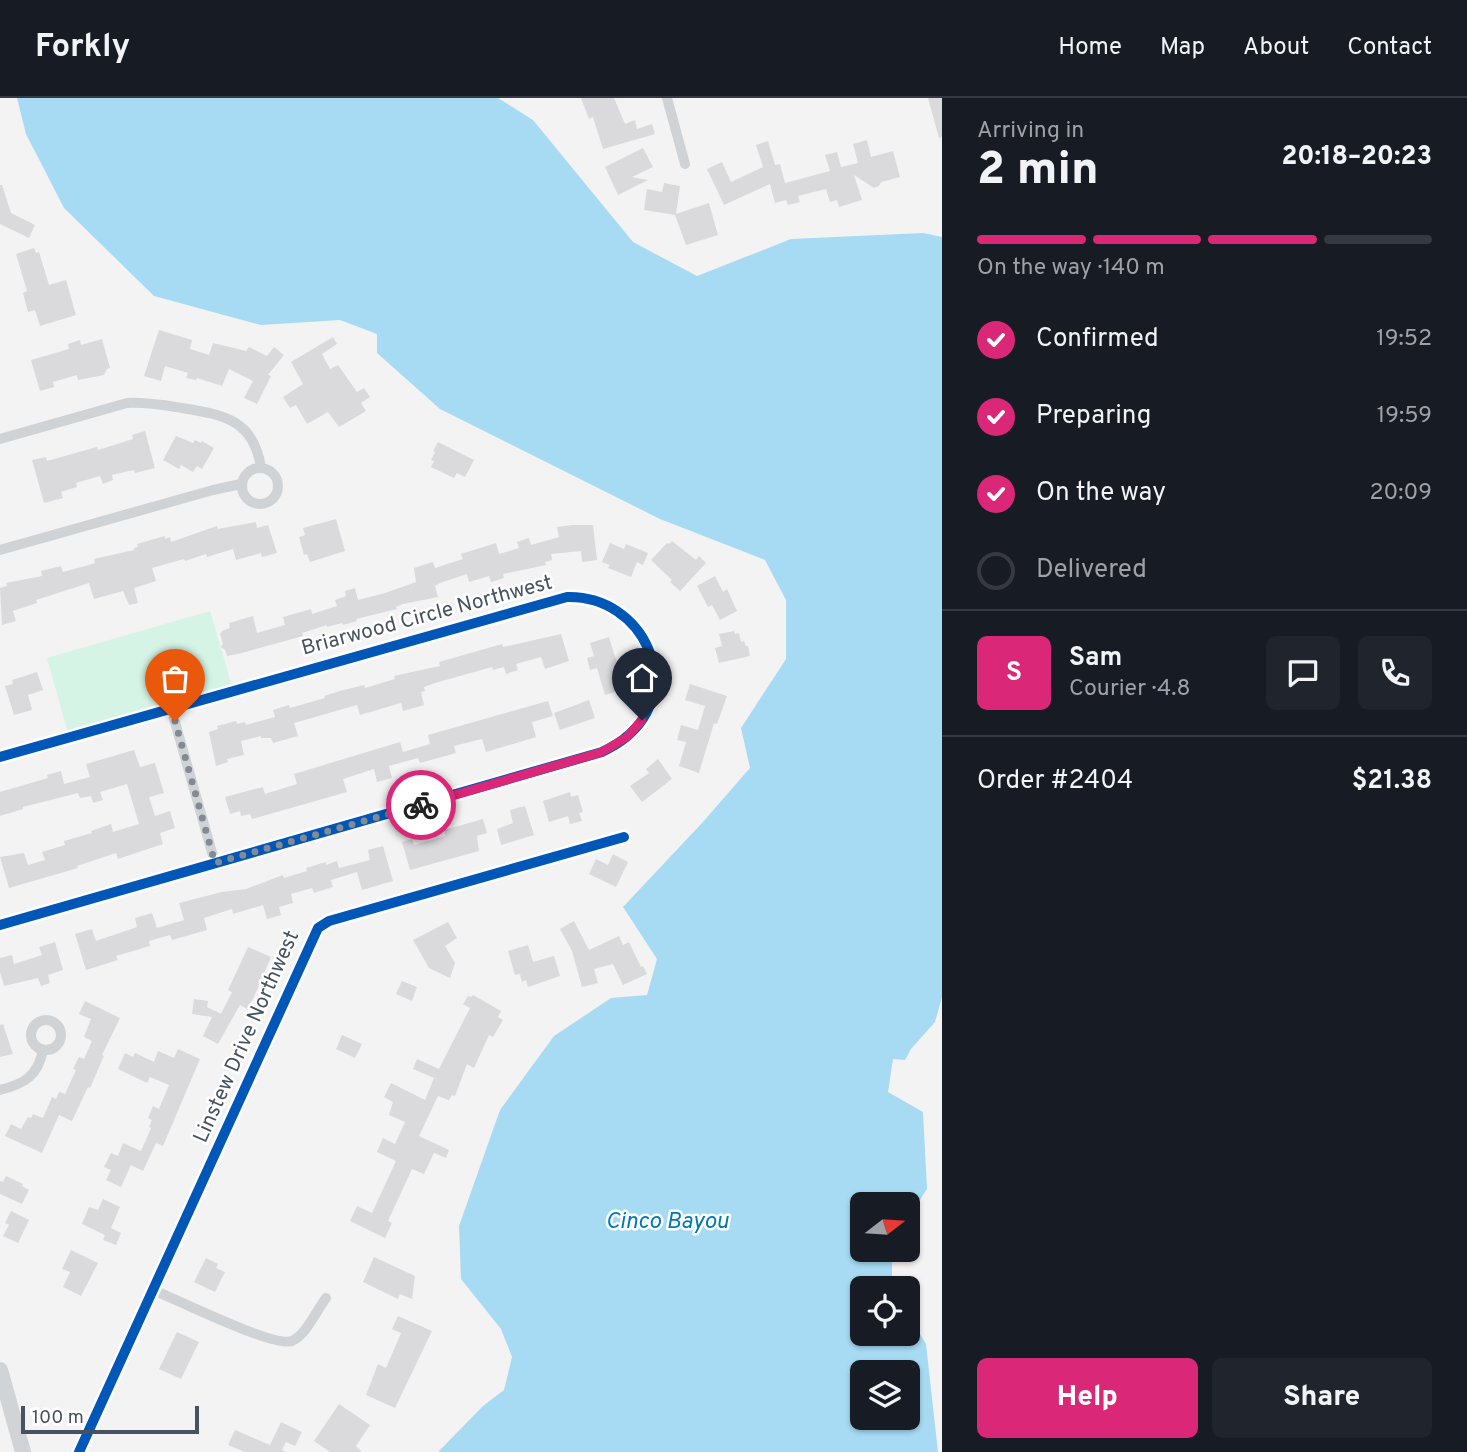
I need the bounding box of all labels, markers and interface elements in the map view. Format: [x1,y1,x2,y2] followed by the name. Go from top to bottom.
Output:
[35,27,130,69] text: Forkly
[1058,33,1122,63] text: Home
[1160,33,1205,63] text: Map
[1243,33,1309,63] text: About
[1347,33,1432,63] text: Contact
[977,117,1084,146] text: Arriving in
[1281,141,1432,174] text: 20:18–20:23
[977,142,1099,201] text: 2 min
[977,254,1165,283] text: On the way · 140 m
[977,321,1015,359] icon: check
[1036,323,1159,356] text: Confirmed
[1376,325,1432,354] text: 19:52
[977,398,1015,436] icon: check
[1036,400,1151,433] text: Preparing
[1377,402,1432,431] text: 19:59
[977,475,1015,513] icon: check
[1036,477,1166,510] text: On the way
[1369,479,1432,508] text: 20:09
[1036,554,1147,587] text: Delivered
[299,569,555,663] street label: Briarwood Circle Northwest
[1266,636,1340,710] button: chat
[1358,636,1432,710] button: phone
[1069,642,1122,675] text: Sam
[612,648,672,720] pin
[145,649,205,721] pin
[1006,657,1022,690] text: S
[623,659,661,697] icon: home
[156,660,194,698] icon: bag
[1069,675,1190,704] text: Courier · 4.8
[977,765,1133,798] text: Order #2404
[1352,765,1432,798] text: $21.38
[386,770,456,840] courier
[402,786,440,824] icon: bike
[188,927,306,1147] street label: Linstew Drive Northwest
[850,1192,920,1262] north arrow
[850,1192,920,1430] map controls
[605,1208,729,1237] water label: Cinco Bayou
[850,1276,920,1346] button: locate
[977,1358,1198,1438] button: Help
[1212,1358,1432,1438] button: Share
[850,1360,920,1430] button: layers
[21,1403,200,1435] scale bar
[32,1406,84,1430] text: 100 m

